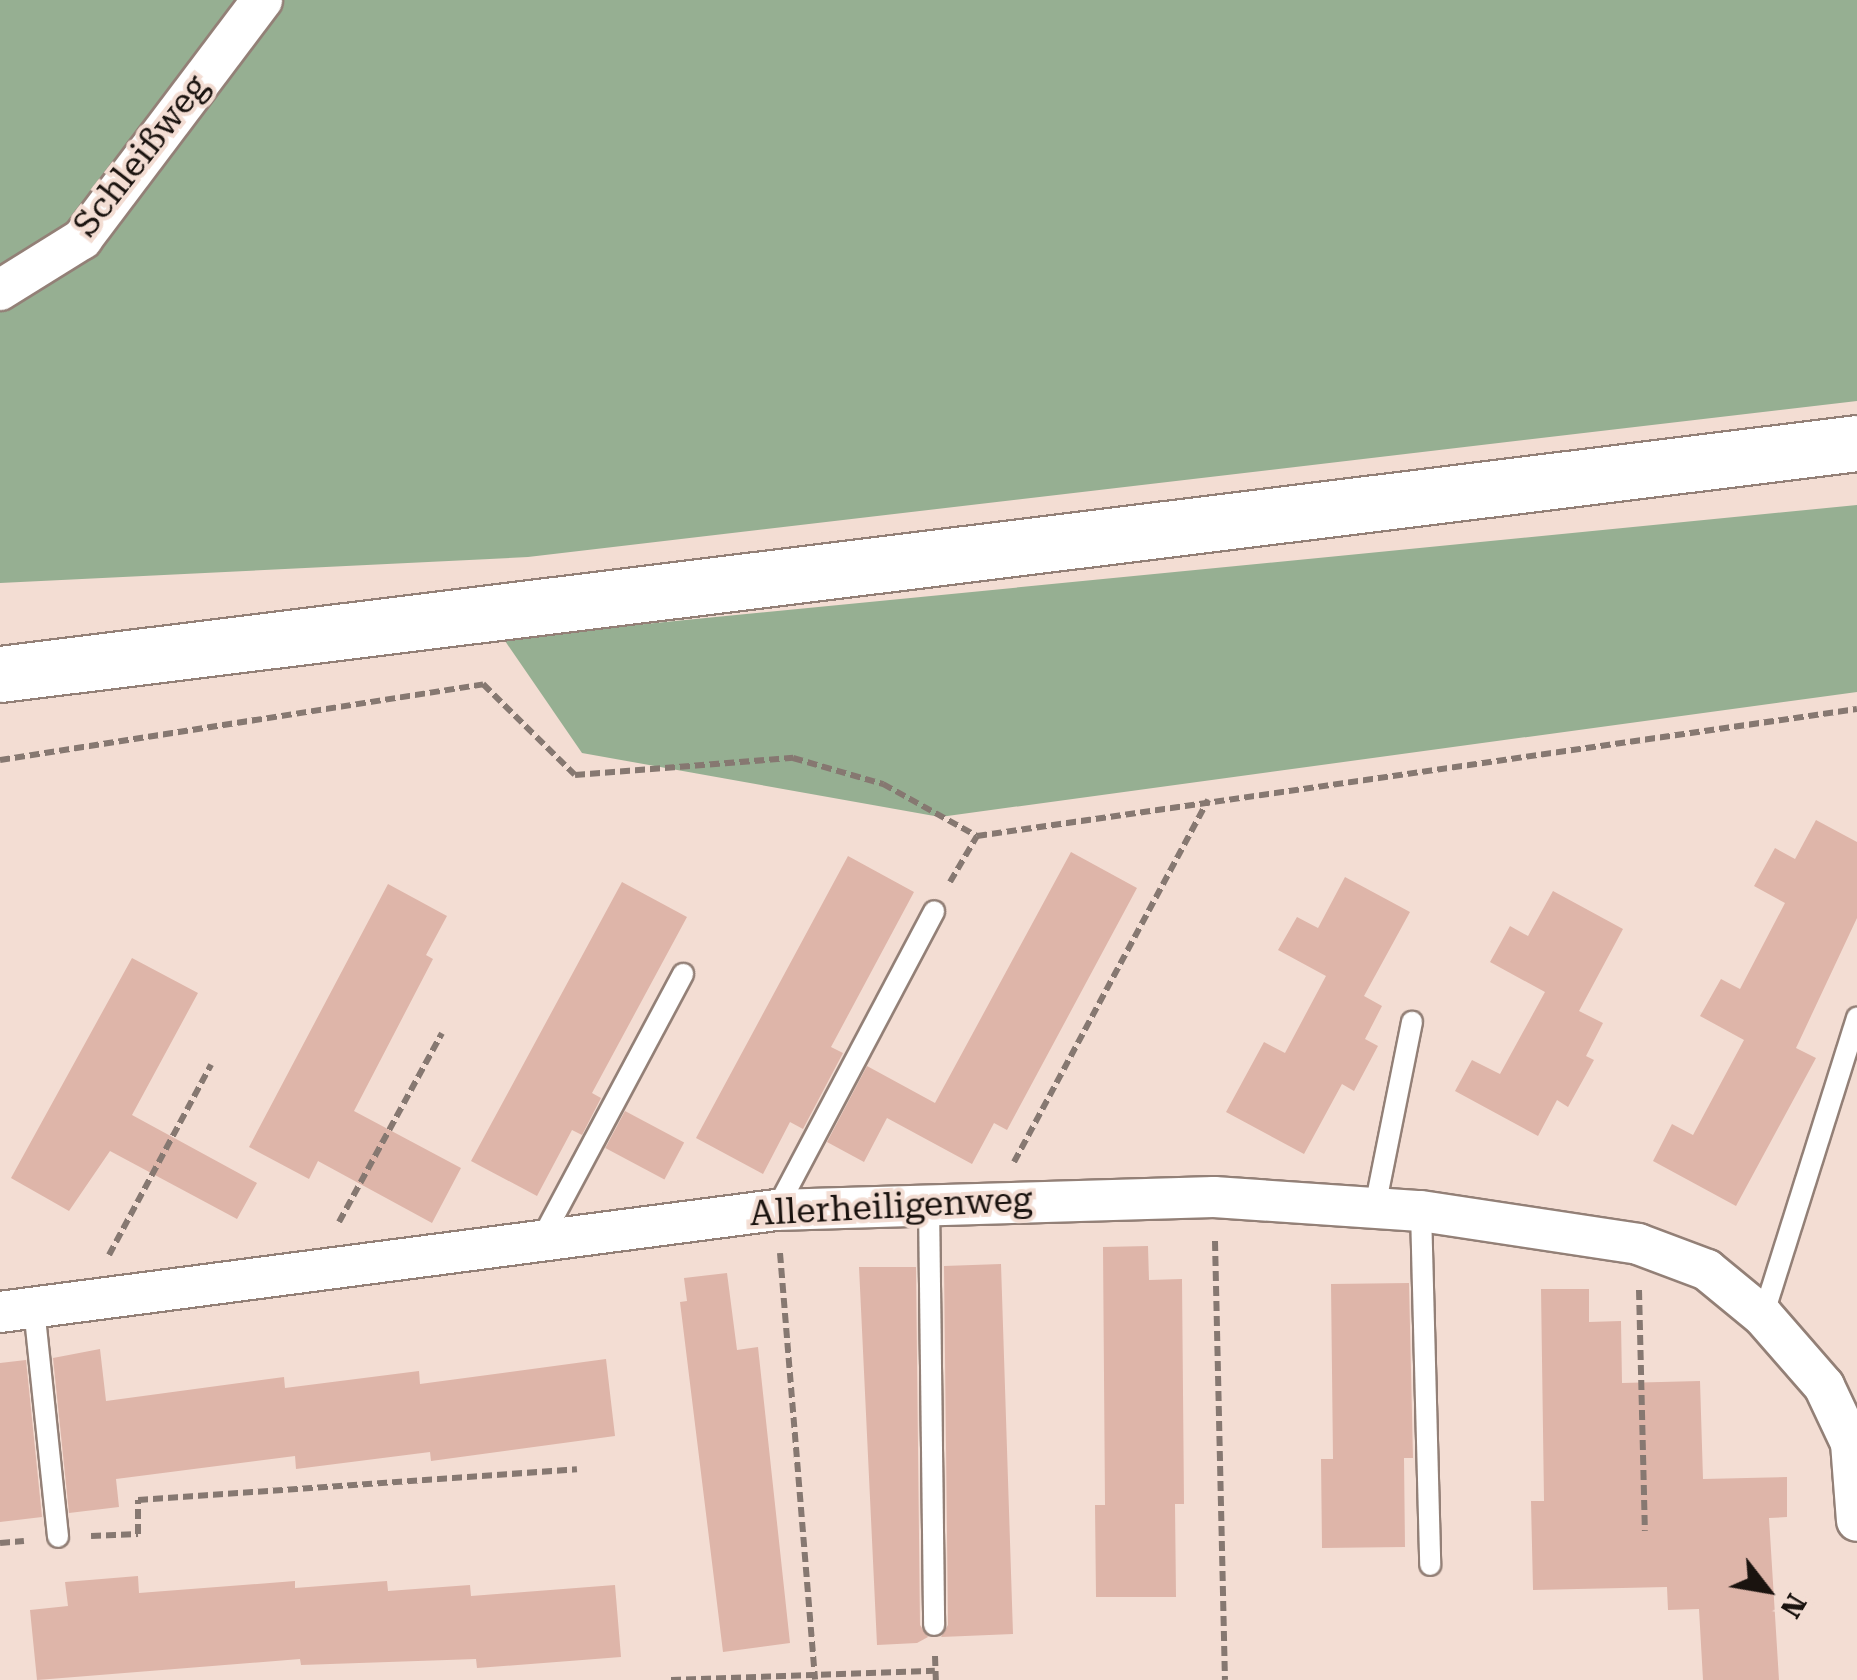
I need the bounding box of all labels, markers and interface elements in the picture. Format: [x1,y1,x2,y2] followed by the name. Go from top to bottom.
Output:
[65,67,217,245] street label: Schleißweg
[749,1179,1033,1235] street label: Allerheiligenweg
[1717,1540,1817,1640] north arrow
[1773,1588,1813,1623] text: N

